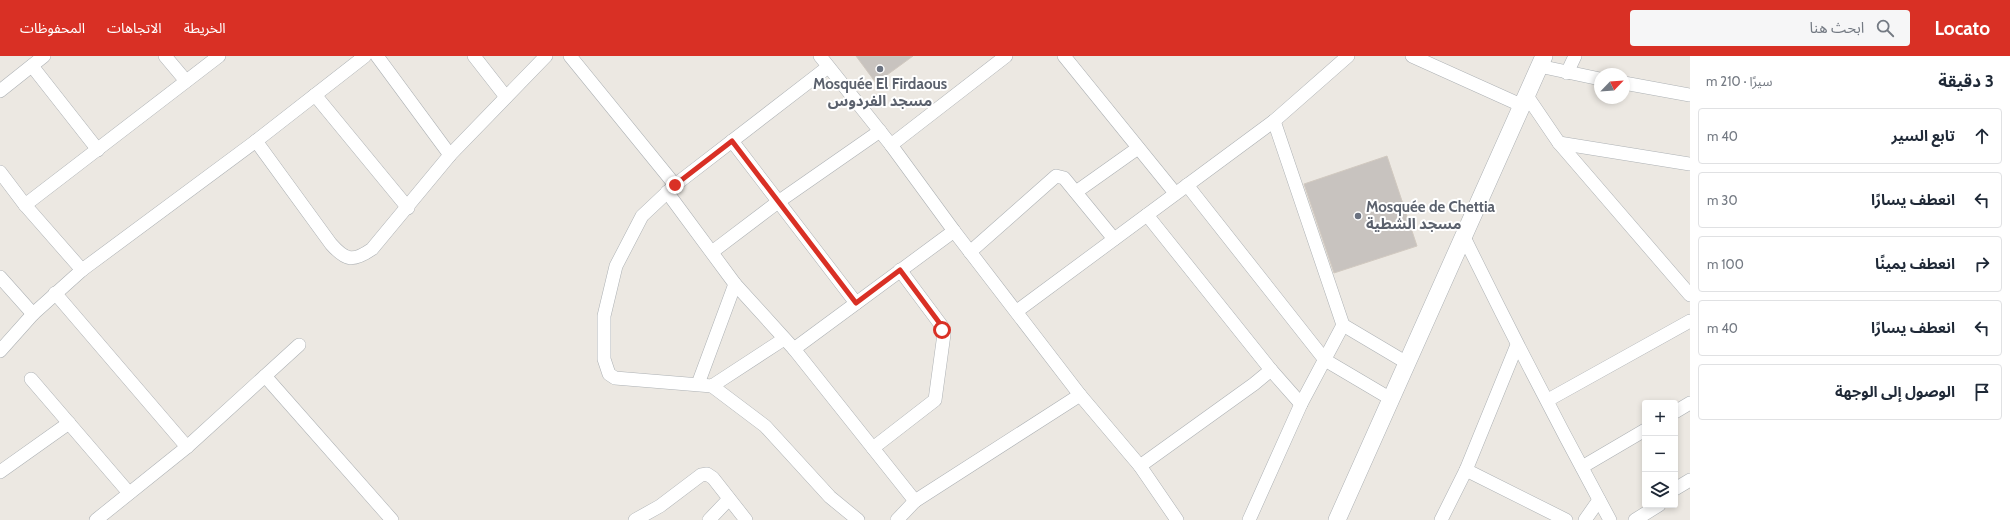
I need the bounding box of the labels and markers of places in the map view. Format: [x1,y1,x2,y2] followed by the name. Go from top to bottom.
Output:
[875,64,885,74] marker: Mosquée El Firdaous مسجد الفردوس
[813,75,947,110] place label: Mosquée El Firdaous مسجد الفردوس
[1366,198,1496,233] place label: Mosquée de Chettia مسجد الشطية
[1353,211,1363,221] marker: Mosquée de Chettia مسجد الشطية

